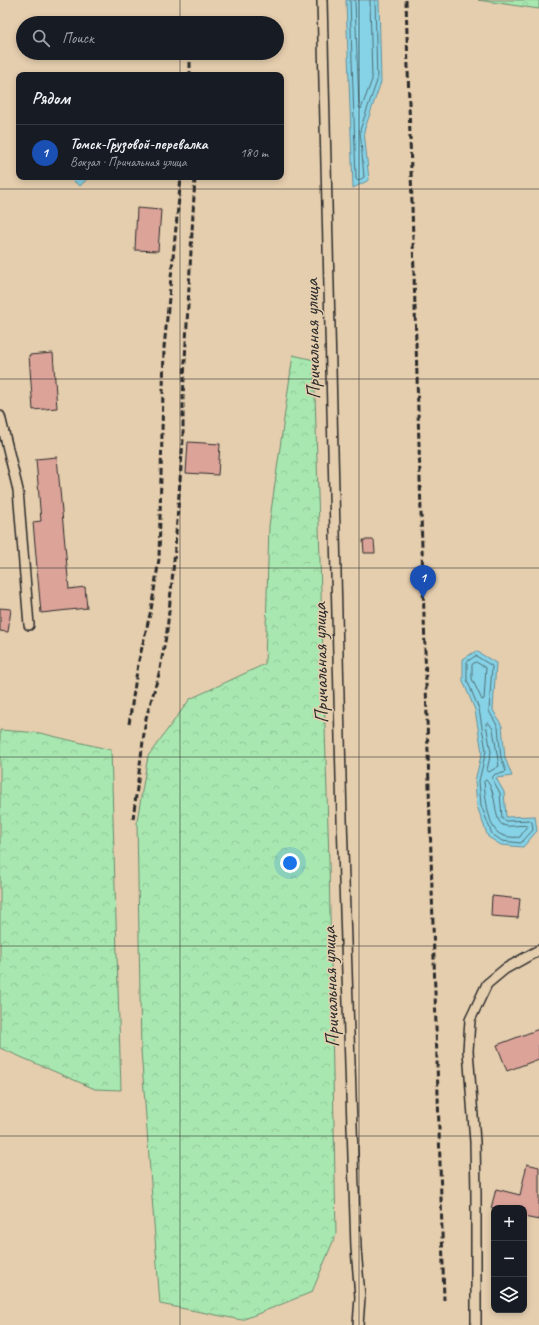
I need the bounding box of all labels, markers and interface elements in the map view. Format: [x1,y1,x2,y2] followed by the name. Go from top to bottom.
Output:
[16,16,284,60] search box
[30,27,52,49] icon: search
[62,29,94,48] text: Поиск
[32,88,70,109] text: Рядом
[70,135,207,154] text: Томск-Грузовой-перевалка
[42,145,48,161] text: 1
[240,145,268,161] text: 180 m
[70,154,187,170] text: Вокзал · Причальная улица
[299,277,326,400] street label: Причальная улица
[410,565,436,598] pin: 1
[307,601,334,724] street label: Причальная улица
[280,853,300,873] your location
[316,925,345,1048] street label: Причальная улица
[491,1205,527,1313] map controls
[491,1205,527,1241] button: +
[491,1241,527,1277] button: −
[491,1277,527,1313] button: layers

